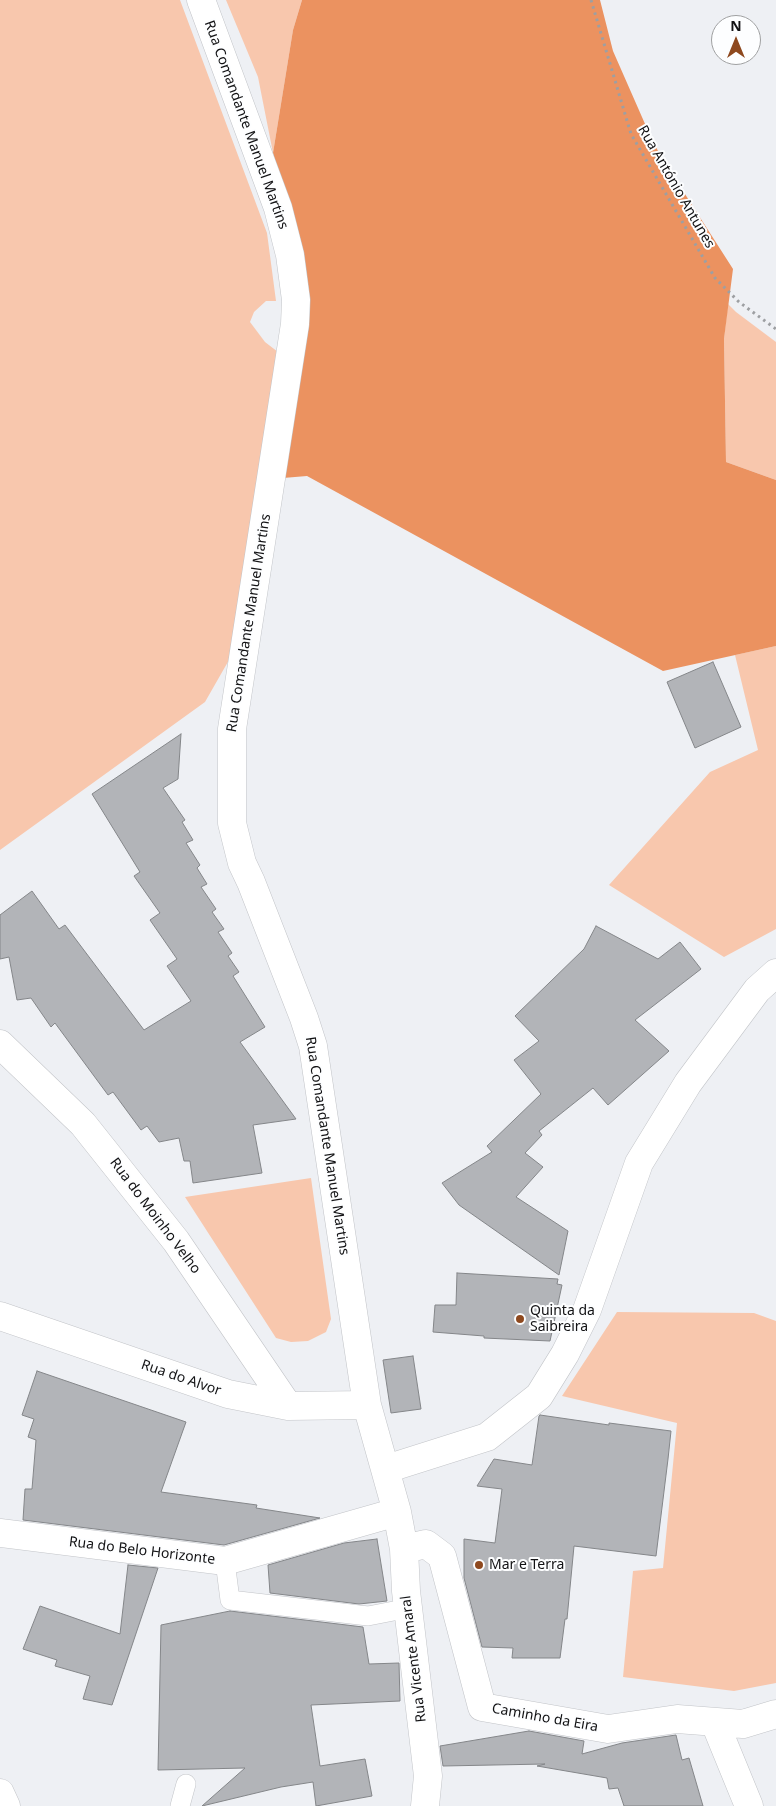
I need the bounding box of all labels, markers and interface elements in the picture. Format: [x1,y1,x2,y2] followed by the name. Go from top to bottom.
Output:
[711,15,761,65] north arrow
[730,16,742,35] text: N
[200,18,292,232] street label: Rua Comandante Manuel Martins
[634,123,718,251] street label: Rua António Antunes
[223,513,275,733] street label: Rua Comandante Manuel Martins
[301,1036,353,1256] street label: Rua Comandante Manuel Martins
[106,1155,204,1277] street label: Rua do Moinho Velho
[530,1303,595,1335] place label: Quinta da Saibreira
[514,1313,526,1325] marker: Quinta da Saibreira
[139,1356,223,1400] street label: Rua do Alvor
[68,1534,216,1568] street label: Rua do Belo Horizonte
[489,1557,564,1573] place label: Mar e Terra
[473,1559,485,1571] marker: Mar e Terra
[398,1595,430,1723] street label: Rua Vicente Amaral
[491,1700,599,1736] street label: Caminho da Eira

